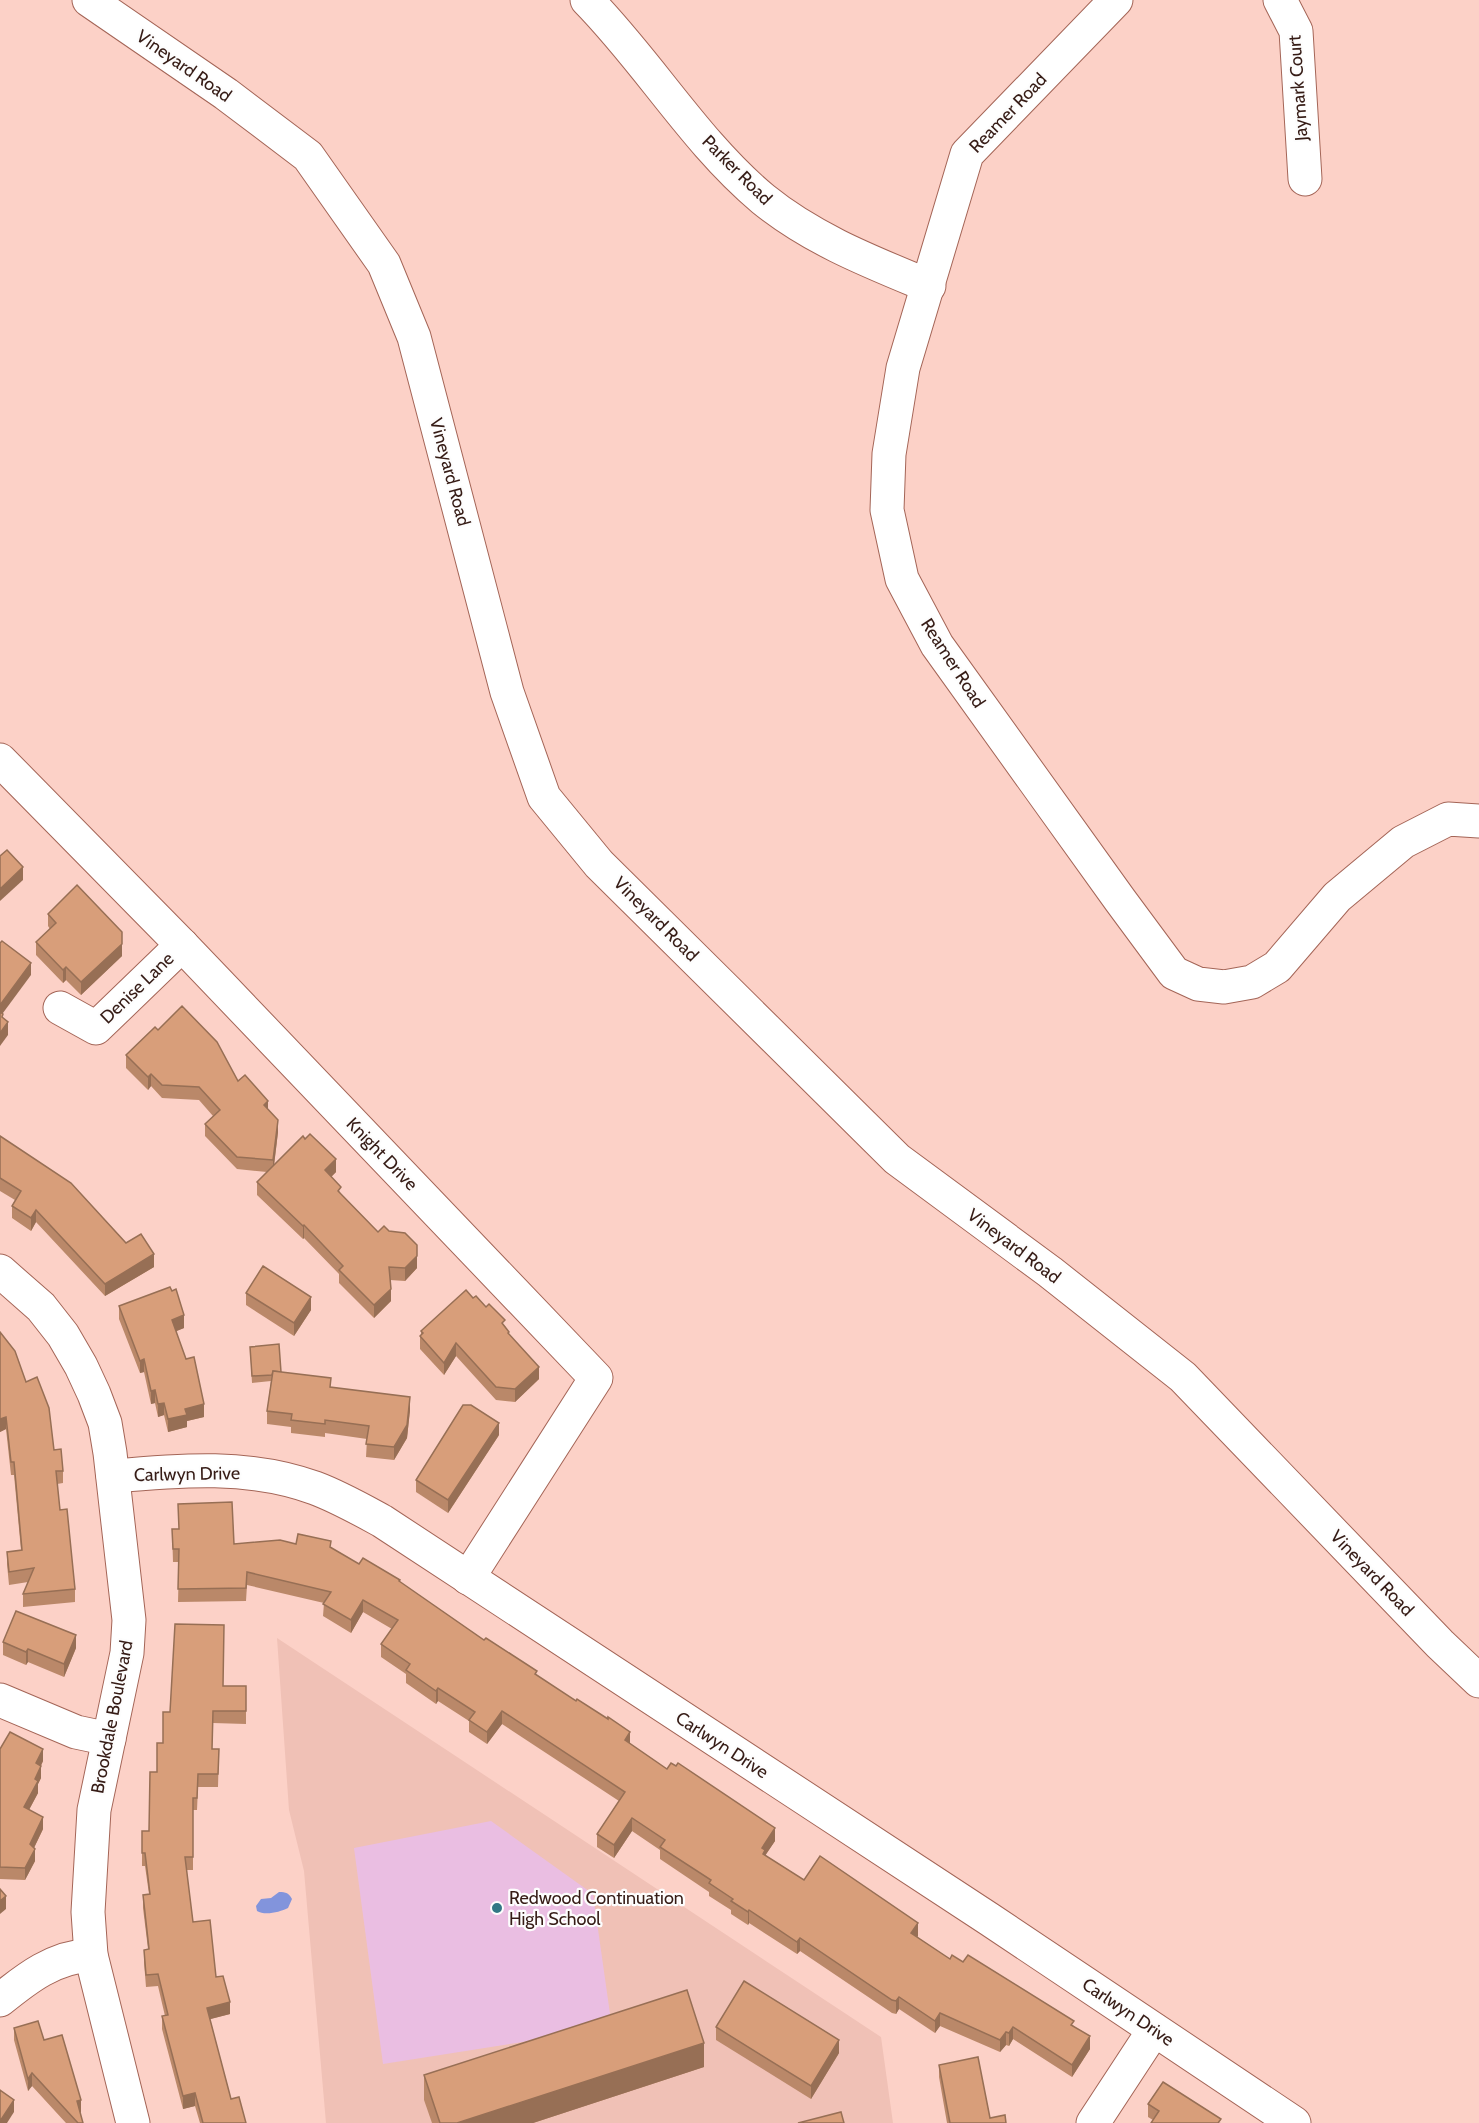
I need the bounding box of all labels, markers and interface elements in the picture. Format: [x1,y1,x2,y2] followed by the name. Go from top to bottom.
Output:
[132,25,236,107] street label: Vineyard Road
[1283,34,1313,143] street label: Jaymark Court
[965,69,1051,157] street label: Reamer Road
[697,130,777,210] street label: Parker Road
[425,416,475,528] street label: Vineyard Road
[916,614,990,712] street label: Reamer Road
[609,872,703,966] street label: Vineyard Road
[96,948,178,1028] street label: Denise Lane
[342,1113,422,1195] street label: Knight Drive
[963,1204,1065,1288] street label: Vineyard Road
[134,1462,240,1486] street label: Carlwyn Drive
[1326,1525,1418,1621] street label: Vineyard Road
[86,1638,138,1796] street label: Brookdale Boulevard
[671,1707,773,1783] street label: Carlwyn Drive
[509,1887,684,1930] place label: Redwood Continuation High School
[490,1901,504,1915] marker: Redwood Continuation High School
[1078,1973,1178,2051] street label: Carlwyn Drive

